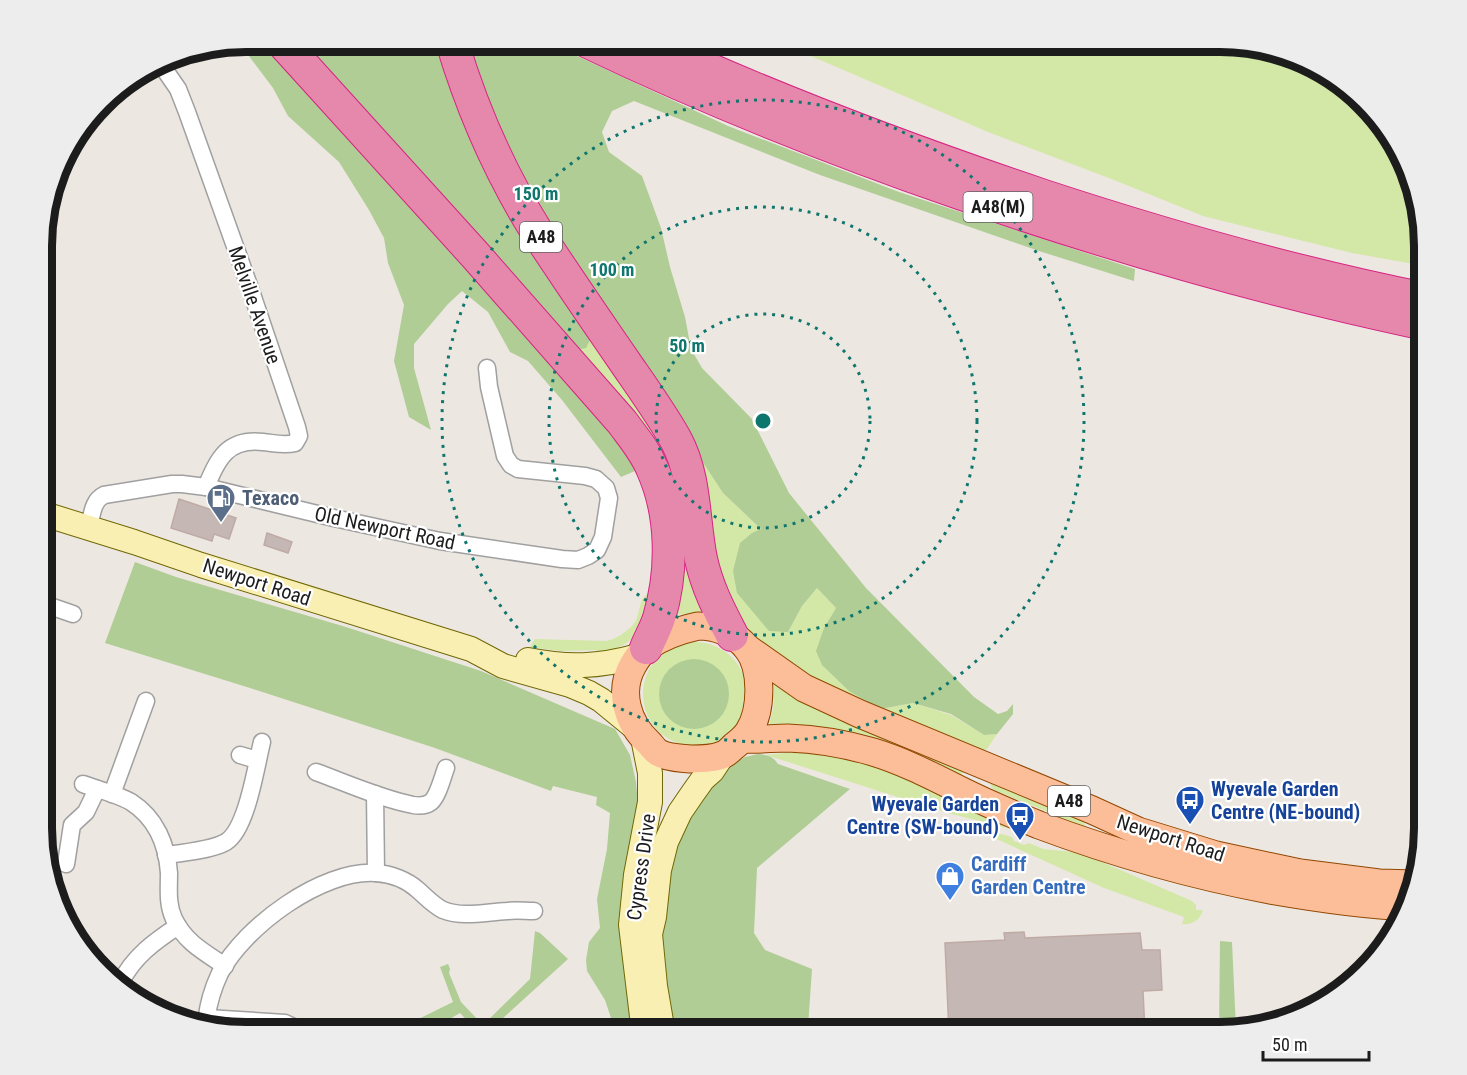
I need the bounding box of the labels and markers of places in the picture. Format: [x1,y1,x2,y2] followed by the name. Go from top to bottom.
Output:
[753,411,773,431] centre of rings
[205,482,237,524] fuel station icon: Texaco
[242,486,299,510] place label: Texaco
[1211,777,1360,824] place label: Wyevale Garden Centre (NE-bound)
[1174,784,1206,826] bus stop icon: Wyevale Garden Centre (NE-bound)
[847,792,999,839] place label: Wyevale Garden Centre (SW-bound)
[1004,800,1036,842] bus stop icon: Wyevale Garden Centre (SW-bound)
[971,852,1085,899] place label: Cardiff Garden Centre
[934,860,966,902] shop icon: Cardiff Garden Centre

